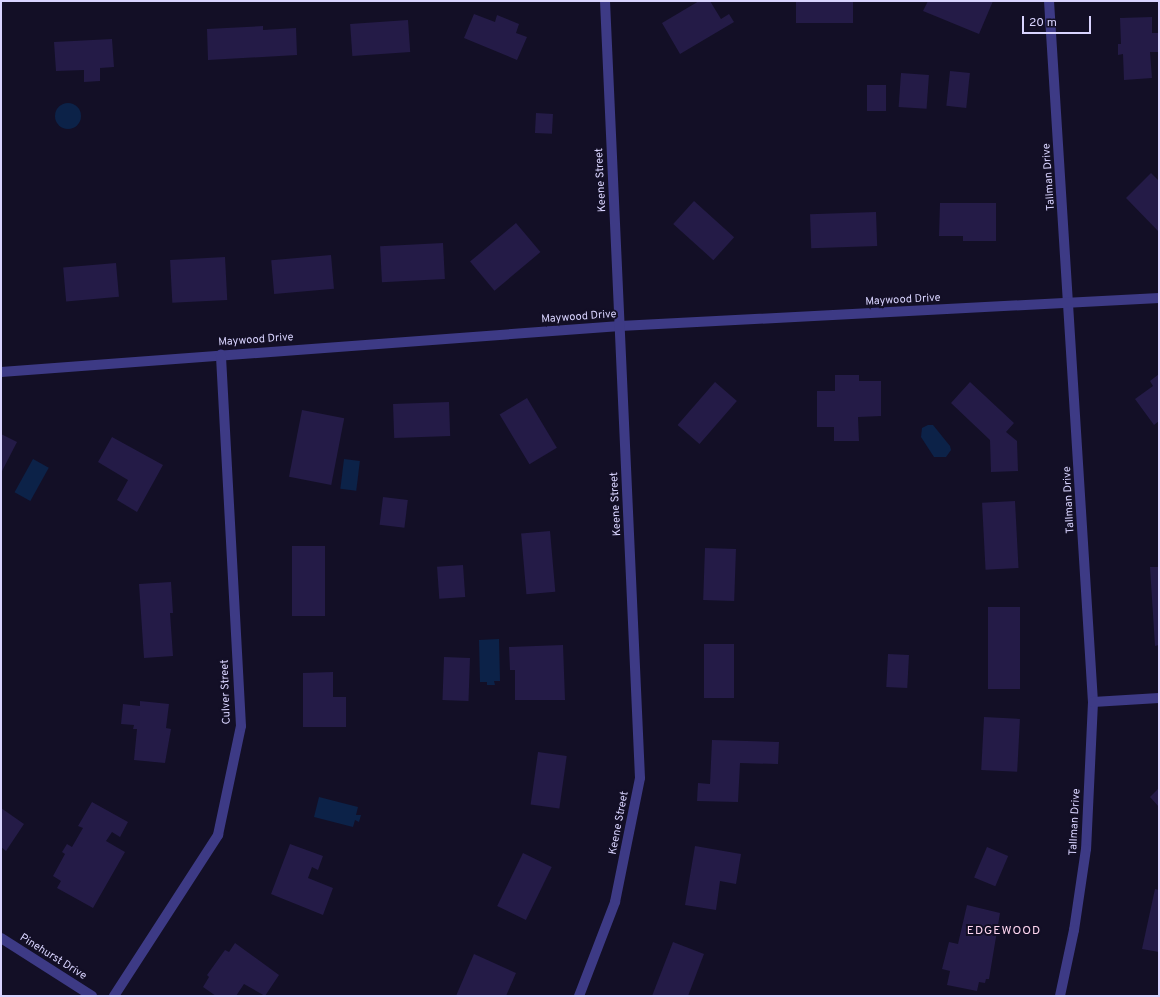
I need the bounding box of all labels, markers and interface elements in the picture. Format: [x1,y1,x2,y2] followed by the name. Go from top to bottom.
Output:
[1024,8,1093,34] scale bar
[1029,15,1057,31] text: 20 m
[1040,143,1058,211] street label: Tallman Drive
[593,148,609,212] street label: Keene Street
[865,291,941,309] street label: Maywood Drive
[541,308,617,326] street label: Maywood Drive
[218,331,294,349] street label: Maywood Drive
[1061,466,1077,534] street label: Tallman Drive
[608,472,624,536] street label: Keene Street
[218,659,234,725] street label: Culver Street
[1067,788,1083,856] street label: Tallman Drive
[606,790,632,856] street label: Keene Street
[967,925,1041,939] district label: EDGEWOOD
[17,931,89,983] street label: Pinehurst Drive

